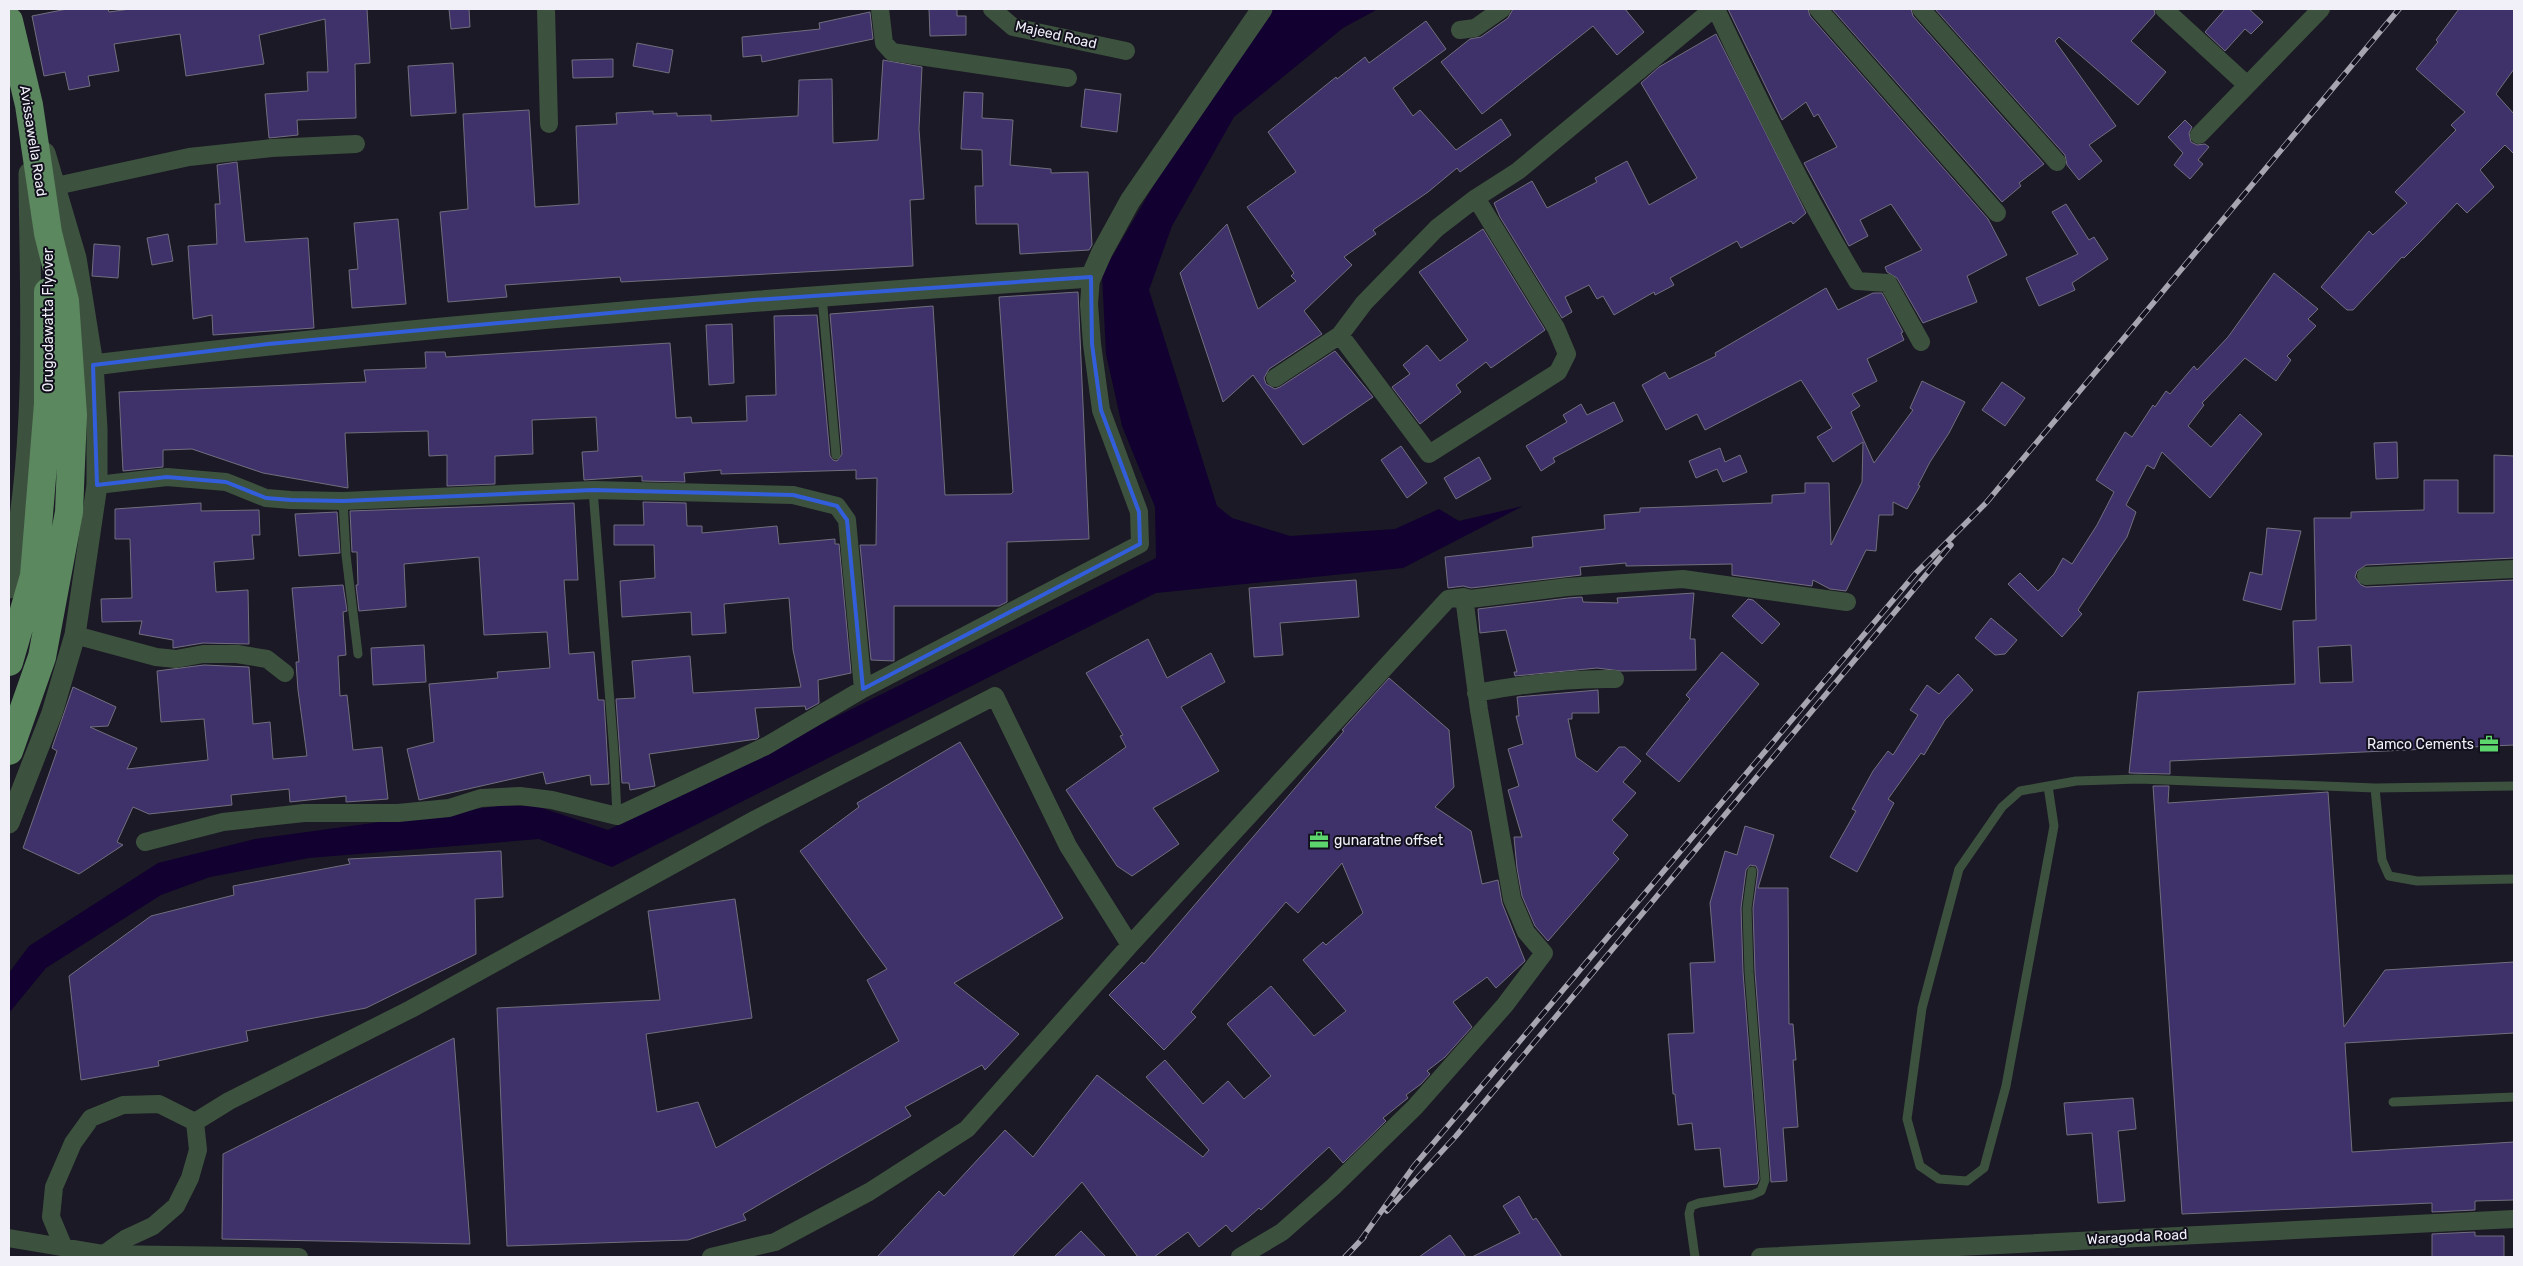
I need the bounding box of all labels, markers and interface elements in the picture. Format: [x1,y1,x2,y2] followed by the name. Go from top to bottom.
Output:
[1014,17,1098,53] street label: Majeed Road
[16,84,50,198] street label: Avissawella Road
[40,247,57,392] street label: Orugodawatta Flyover
[2478,733,2500,755] office icon: Ramco Cements
[2367,736,2474,753] place label: Ramco Cements
[1308,829,1330,851] office icon: gunaratne offset
[1334,832,1444,849] place label: gunaratne offset
[2086,1226,2188,1248] street label: Waragoda Road

